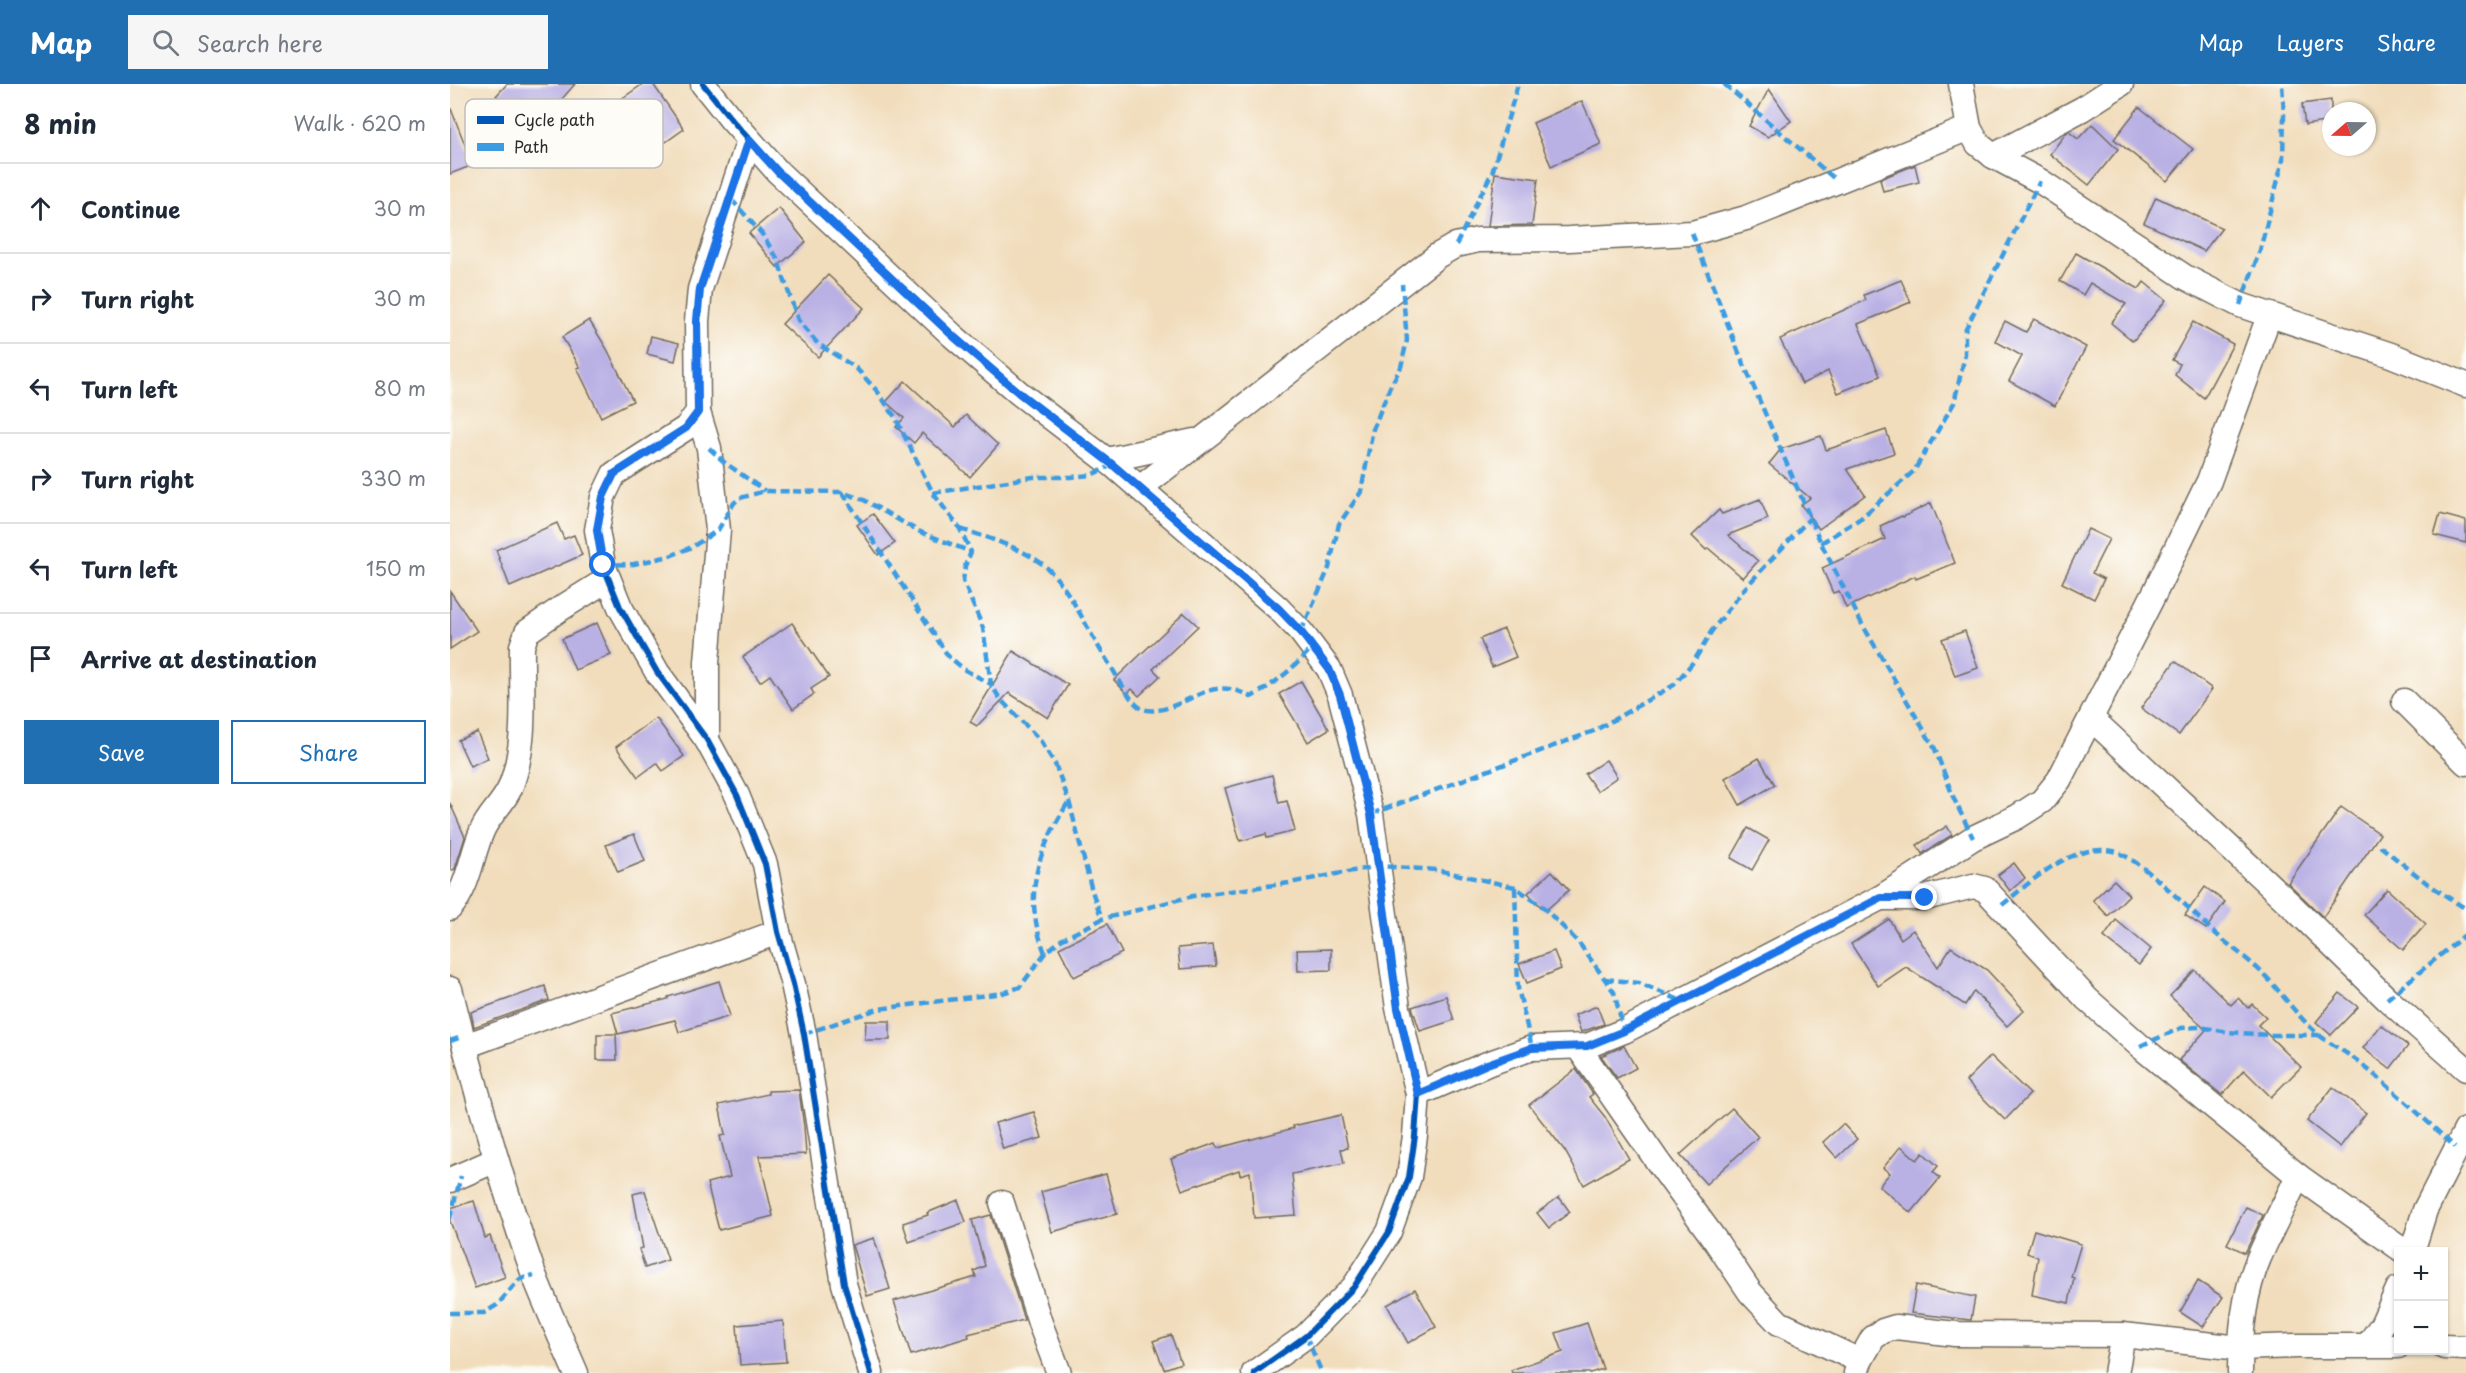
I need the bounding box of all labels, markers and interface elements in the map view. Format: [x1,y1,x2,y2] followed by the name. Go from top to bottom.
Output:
[128,15,548,69] search box
[30,21,92,64] text: Map
[149,26,182,59] icon: search
[197,26,323,59] text: Search here
[2199,26,2243,58] text: Map
[2276,26,2344,58] text: Layers
[2377,26,2436,58] text: Share
[465,99,663,168] legend
[2322,102,2376,156] north arrow
[24,104,97,143] text: 8 min
[514,107,595,131] text: Cycle path
[294,108,426,138] text: Walk · 620 m
[514,134,549,158] text: Path
[24,192,57,225] icon: ahead
[81,192,180,225] text: Continue
[373,193,426,223] text: 30 m
[24,282,57,315] icon: right
[81,282,194,315] text: Turn right
[373,283,426,313] text: 30 m
[24,372,57,405] icon: left
[81,372,178,405] text: Turn left
[374,373,426,403] text: 80 m
[24,462,57,495] icon: right
[81,462,194,495] text: Turn right
[360,463,426,493] text: 330 m
[589,551,615,577] route start
[24,552,57,585] icon: left
[81,552,178,585] text: Turn left
[366,553,426,583] text: 150 m
[24,642,57,675] icon: arrive
[81,642,317,675] text: Arrive at destination
[24,720,219,784] button: Save
[231,720,426,784] button: Share
[1911,884,1937,910] route end
[2394,1247,2448,1355] map controls
[2394,1247,2448,1301] button: +
[2394,1301,2448,1355] button: −

